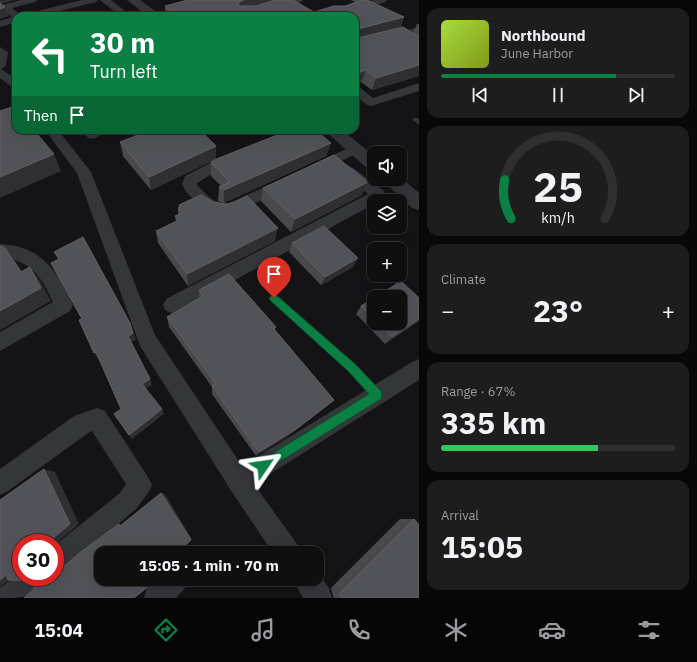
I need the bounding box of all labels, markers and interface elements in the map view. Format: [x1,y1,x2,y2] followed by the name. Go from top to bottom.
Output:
[90,24,155,61] text: 30 m
[501,26,586,45] text: Northbound
[24,28,76,80] icon: left
[501,45,573,62] text: June Harbor
[90,60,158,83] text: Turn left
[469,84,491,106] icon: previous
[547,84,569,106] icon: pause
[625,84,647,106] icon: next
[66,104,88,126] icon: arrive
[24,106,58,125] text: Then
[367,146,407,330] map controls
[367,146,407,186] button: sound
[533,159,583,213] text: 25
[367,194,407,234] button: layers
[541,208,575,227] text: km/h
[367,242,407,282] button: +
[257,257,291,298] pin
[263,263,285,285] icon: arrive
[441,271,486,288] text: Climate
[367,290,407,330] button: −
[533,291,583,330] text: 23°
[441,296,454,325] text: −
[662,296,675,325] text: +
[441,383,515,400] text: Range · 67%
[441,403,546,442] text: 335 km
[242,445,284,487] position arrow
[441,507,479,524] text: Arrival
[441,527,523,566] text: 15:05
[12,534,64,586] speed limit sign: 30
[139,556,279,575] text: 15:05 · 1 min · 70 m
[152,616,180,644] icon: directions
[249,616,277,644] icon: music
[345,616,373,644] icon: phone
[442,616,470,644] icon: climate
[538,616,566,644] icon: car
[635,616,663,644] icon: filters
[34,619,83,642] text: 15:04

